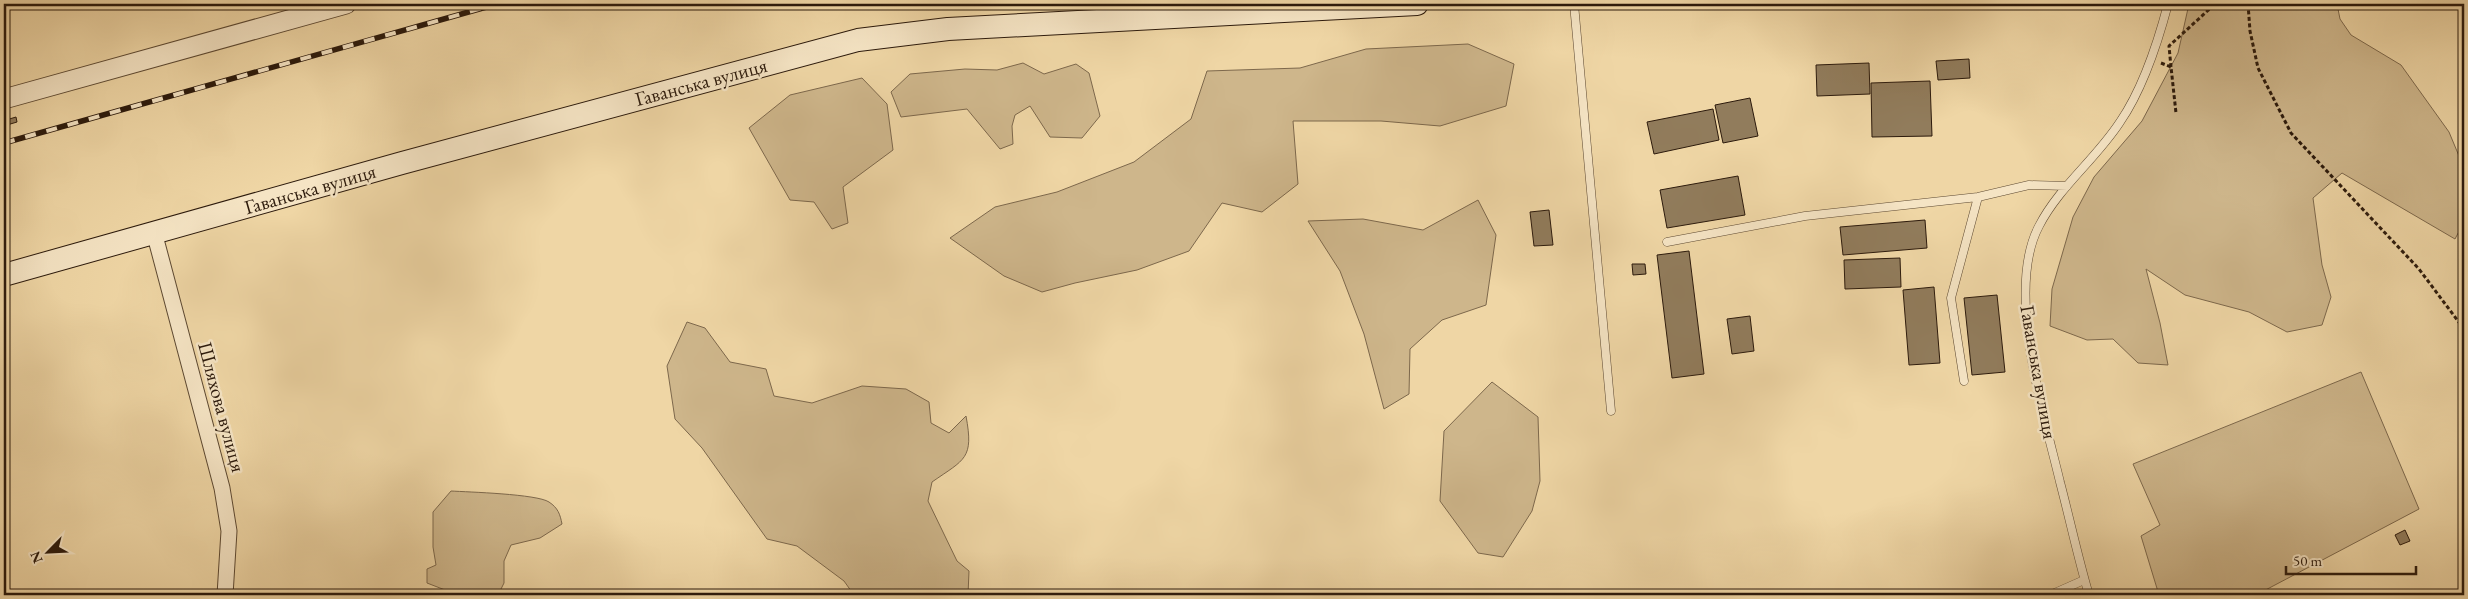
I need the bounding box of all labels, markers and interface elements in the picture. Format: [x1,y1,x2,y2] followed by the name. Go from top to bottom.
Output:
[632,52,770,112] street label: Гаванська вулиця
[241,158,379,220] street label: Гаванська вулиця
[2014,303,2064,441] street label: Гаванська вулиця
[192,339,252,475] street label: Шляхова вулиця
[22,526,72,576] north arrow
[2286,544,2416,576] scale bar
[25,548,47,566] text: N
[2293,551,2322,570] text: 50 m

